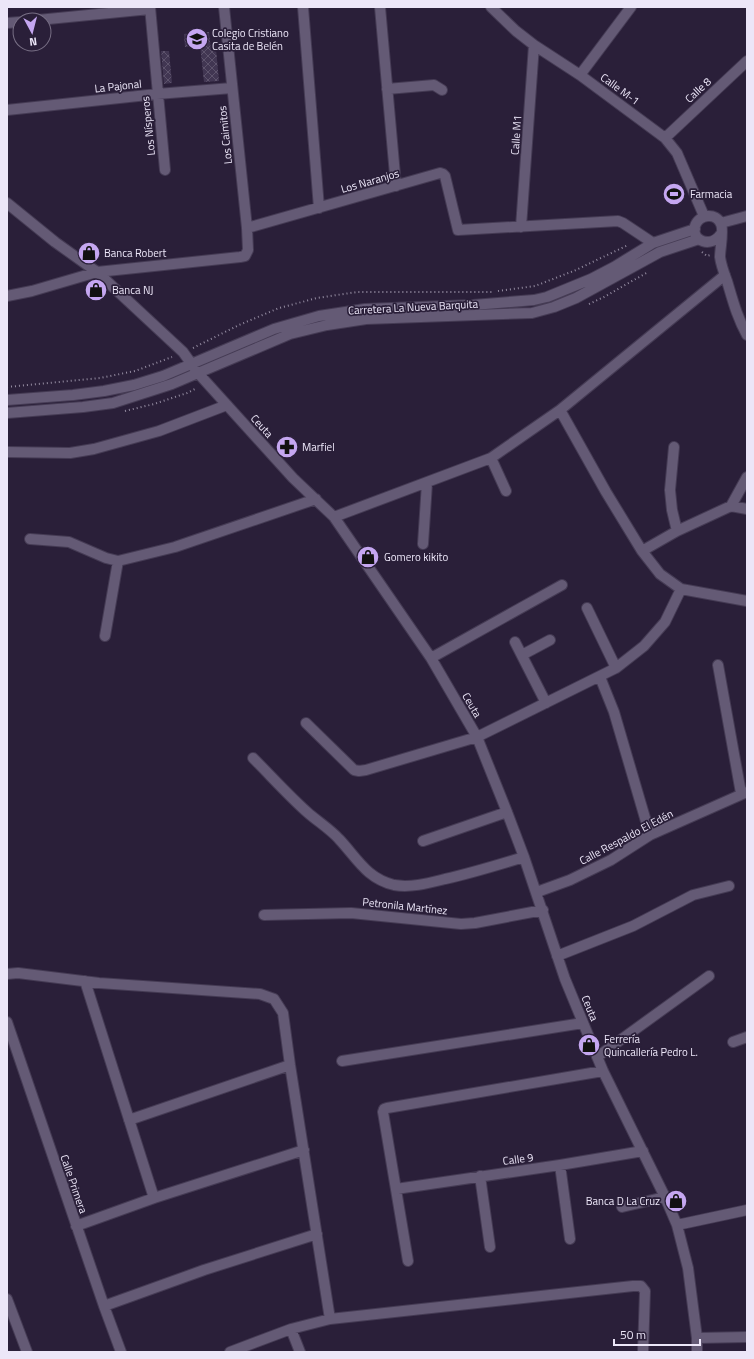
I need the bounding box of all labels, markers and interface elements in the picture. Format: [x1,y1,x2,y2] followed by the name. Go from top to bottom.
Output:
[12,12,52,52] north arrow
[212,25,289,54] place label: Colegio Cristiano Casita de Belén
[184,26,210,52] school or university icon: Colegio Cristiano Casita de Belén
[28,34,38,50] text: N
[597,69,643,109] street label: Calle M-1
[681,74,715,106] street label: Calle 8
[94,76,142,96] street label: La Pajonal
[137,96,159,156] street label: Los Nísperos
[214,105,236,165] street label: Los Caimitos
[507,115,525,155] street label: Calle M1
[339,165,401,197] street label: Los Naranjos
[661,181,687,207] sports icon: Farmacia
[690,186,733,202] place label: Farmacia
[76,240,102,266] shop icon: Banca Robert
[104,245,167,261] place label: Banca Robert
[83,277,109,303] shop icon: Banca NJ
[112,282,153,298] place label: Banca NJ
[348,296,479,318] street label: Carretera La Nueva Barquita
[247,411,277,442] street label: Ceuta
[274,434,300,460] pharmacy icon: Marfiel
[302,439,335,455] place label: Marfiel
[355,544,381,570] shop icon: Gomero kikito
[384,549,448,565] place label: Gomero kikito
[458,689,486,721] street label: Ceuta
[576,805,676,869] street label: Calle Respaldo El Edén
[362,894,448,918] street label: Petronila Martínez
[578,993,603,1024] street label: Ceuta
[604,1031,698,1060] place label: Ferrería Quincallería Pedro L.
[576,1032,602,1058] shop icon: Ferrería Quincallería Pedro L.
[502,1149,534,1169] street label: Calle 9
[56,1152,92,1216] street label: Calle Primera
[663,1188,689,1214] shop icon: Banca D La Cruz
[586,1193,660,1209] place label: Banca D La Cruz
[614,1321,700,1347] scale bar
[620,1325,646,1344] text: 50 m

